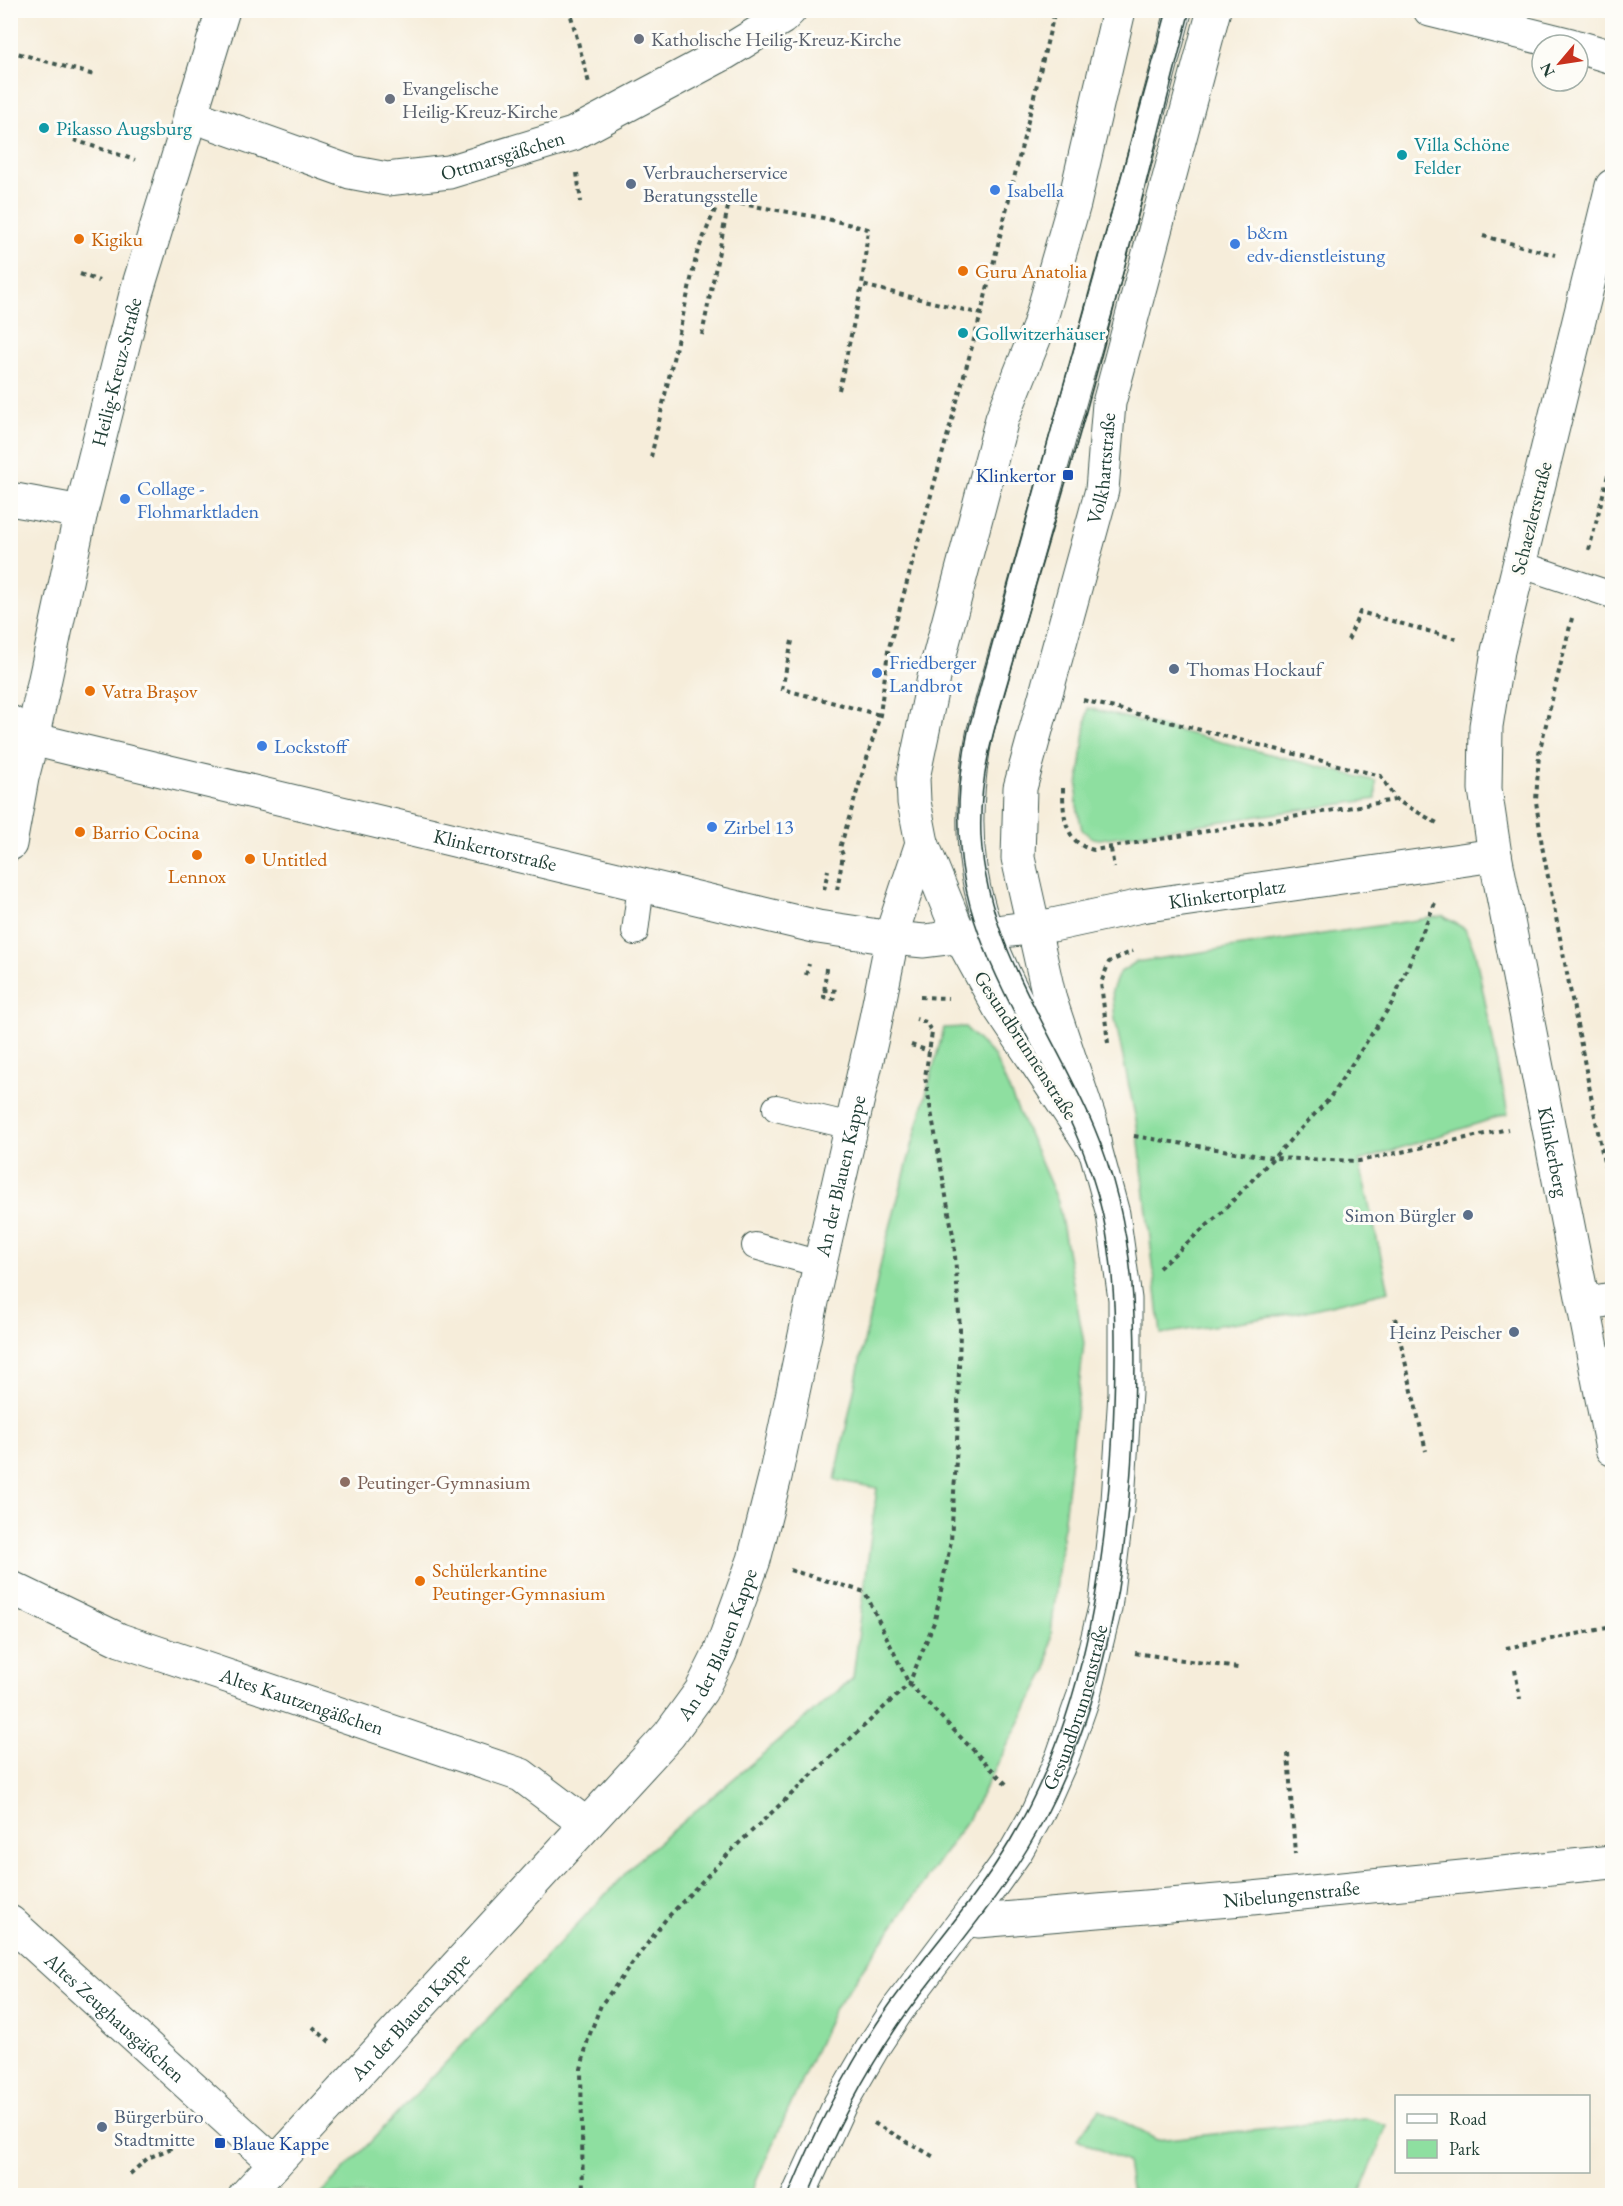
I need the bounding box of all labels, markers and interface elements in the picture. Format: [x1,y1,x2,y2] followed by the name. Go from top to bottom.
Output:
[651,26,901,52] place label: Katholische Heilig-Kreuz-Kirche
[632,32,646,46] marker: Katholische Heilig-Kreuz-Kirche
[1530,33,1590,93] north arrow
[1535,59,1560,81] text: N
[402,75,558,124] place label: Evangelische Heilig-Kreuz-Kirche
[383,92,397,106] marker: Evangelische Heilig-Kreuz-Kirche
[56,115,192,141] place label: Pikasso Augsburg
[37,121,51,135] marker: Pikasso Augsburg
[440,124,568,186] street label: Ottmarsgäßchen
[1414,131,1510,180] place label: Villa Schöne Felder
[1395,148,1409,162] marker: Villa Schöne Felder
[643,159,788,208] place label: Verbraucherservice Beratungsstelle
[624,177,638,191] marker: Verbraucherservice Beratungsstelle
[1007,177,1064,203] place label: Isabella
[988,183,1002,197] marker: Isabella
[1247,219,1385,268] place label: b&m edv-dienstleistung
[91,226,143,252] place label: Kigiku
[72,232,86,246] marker: Kigiku
[1228,237,1242,251] marker: b&m edv-dienstleistung
[975,258,1087,284] place label: Guru Anatolia
[956,264,970,278] marker: Guru Anatolia
[85,295,148,449] street label: Heilig-Kreuz-Straße
[975,320,1106,346] place label: Gollwitzerhäuser
[956,326,970,340] marker: Gollwitzerhäuser
[1080,412,1121,527] street label: Volkhartstraße
[1504,459,1558,577] street label: Schaezlerstraße
[975,462,1056,488] place label: Klinkertor
[1061,468,1075,482] marker: Klinkertor
[137,475,260,524] place label: Collage - Flohmarktladen
[118,492,132,506] marker: Collage - Flohmarktladen
[889,649,977,698] place label: Friedberger Landbrot
[1186,656,1325,682] place label: Thomas Hockauf
[1167,662,1181,676] marker: Thomas Hockauf
[870,666,884,680] marker: Friedberger Landbrot
[102,678,198,704] place label: Vatra Brașov
[83,684,97,698] marker: Vatra Brașov
[274,733,350,759] place label: Lockstoff
[255,739,269,753] marker: Lockstoff
[724,814,794,840] place label: Zirbel 13
[92,819,200,845] place label: Barrio Cocina
[705,820,719,834] marker: Zirbel 13
[431,823,560,877] street label: Klinkertorstraße
[73,825,87,839] marker: Barrio Cocina
[262,846,328,872] place label: Untitled
[190,848,204,862] marker: Lennox
[243,852,257,866] marker: Untitled
[168,863,227,889] place label: Lennox
[1167,872,1287,915] street label: Klinkertorplatz
[968,966,1084,1125] street label: Gesundbrunnenstraße
[809,1092,871,1260] street label: An der Blauen Kappe
[1532,1105,1575,1199] street label: Klinkerberg
[1345,1202,1456,1228] place label: Simon Bürgler
[1461,1208,1475,1222] marker: Simon Bürgler
[1389,1319,1502,1345] place label: Heinz Peischer
[1507,1325,1521,1339] marker: Heinz Peischer
[357,1469,531,1495] place label: Peutinger-Gymnasium
[338,1475,352,1489] marker: Peutinger-Gymnasium
[432,1557,606,1606] place label: Schülerkantine Peutinger-Gymnasium
[670,1565,763,1726] street label: An der Blauen Kappe
[413,1574,427,1588] marker: Schülerkantine Peutinger-Gymnasium
[1036,1622,1114,1794] street label: Gesundbrunnenstraße
[216,1661,388,1741] street label: Altes Kautzengäßchen
[1222,1874,1361,1914] street label: Nibelungenstraße
[39,1946,191,2088] street label: Altes Zeughausgäßchen
[344,1947,476,2087] street label: An der Blauen Kappe
[1395,2095,1590,2173] legend
[114,2103,204,2152] place label: Bürgerbüro Stadtmitte
[1449,2107,1488,2130] text: Road
[95,2120,109,2134] marker: Bürgerbüro Stadtmitte
[232,2130,329,2156] place label: Blaue Kappe
[213,2136,227,2150] marker: Blaue Kappe
[1449,2137,1480,2160] text: Park

